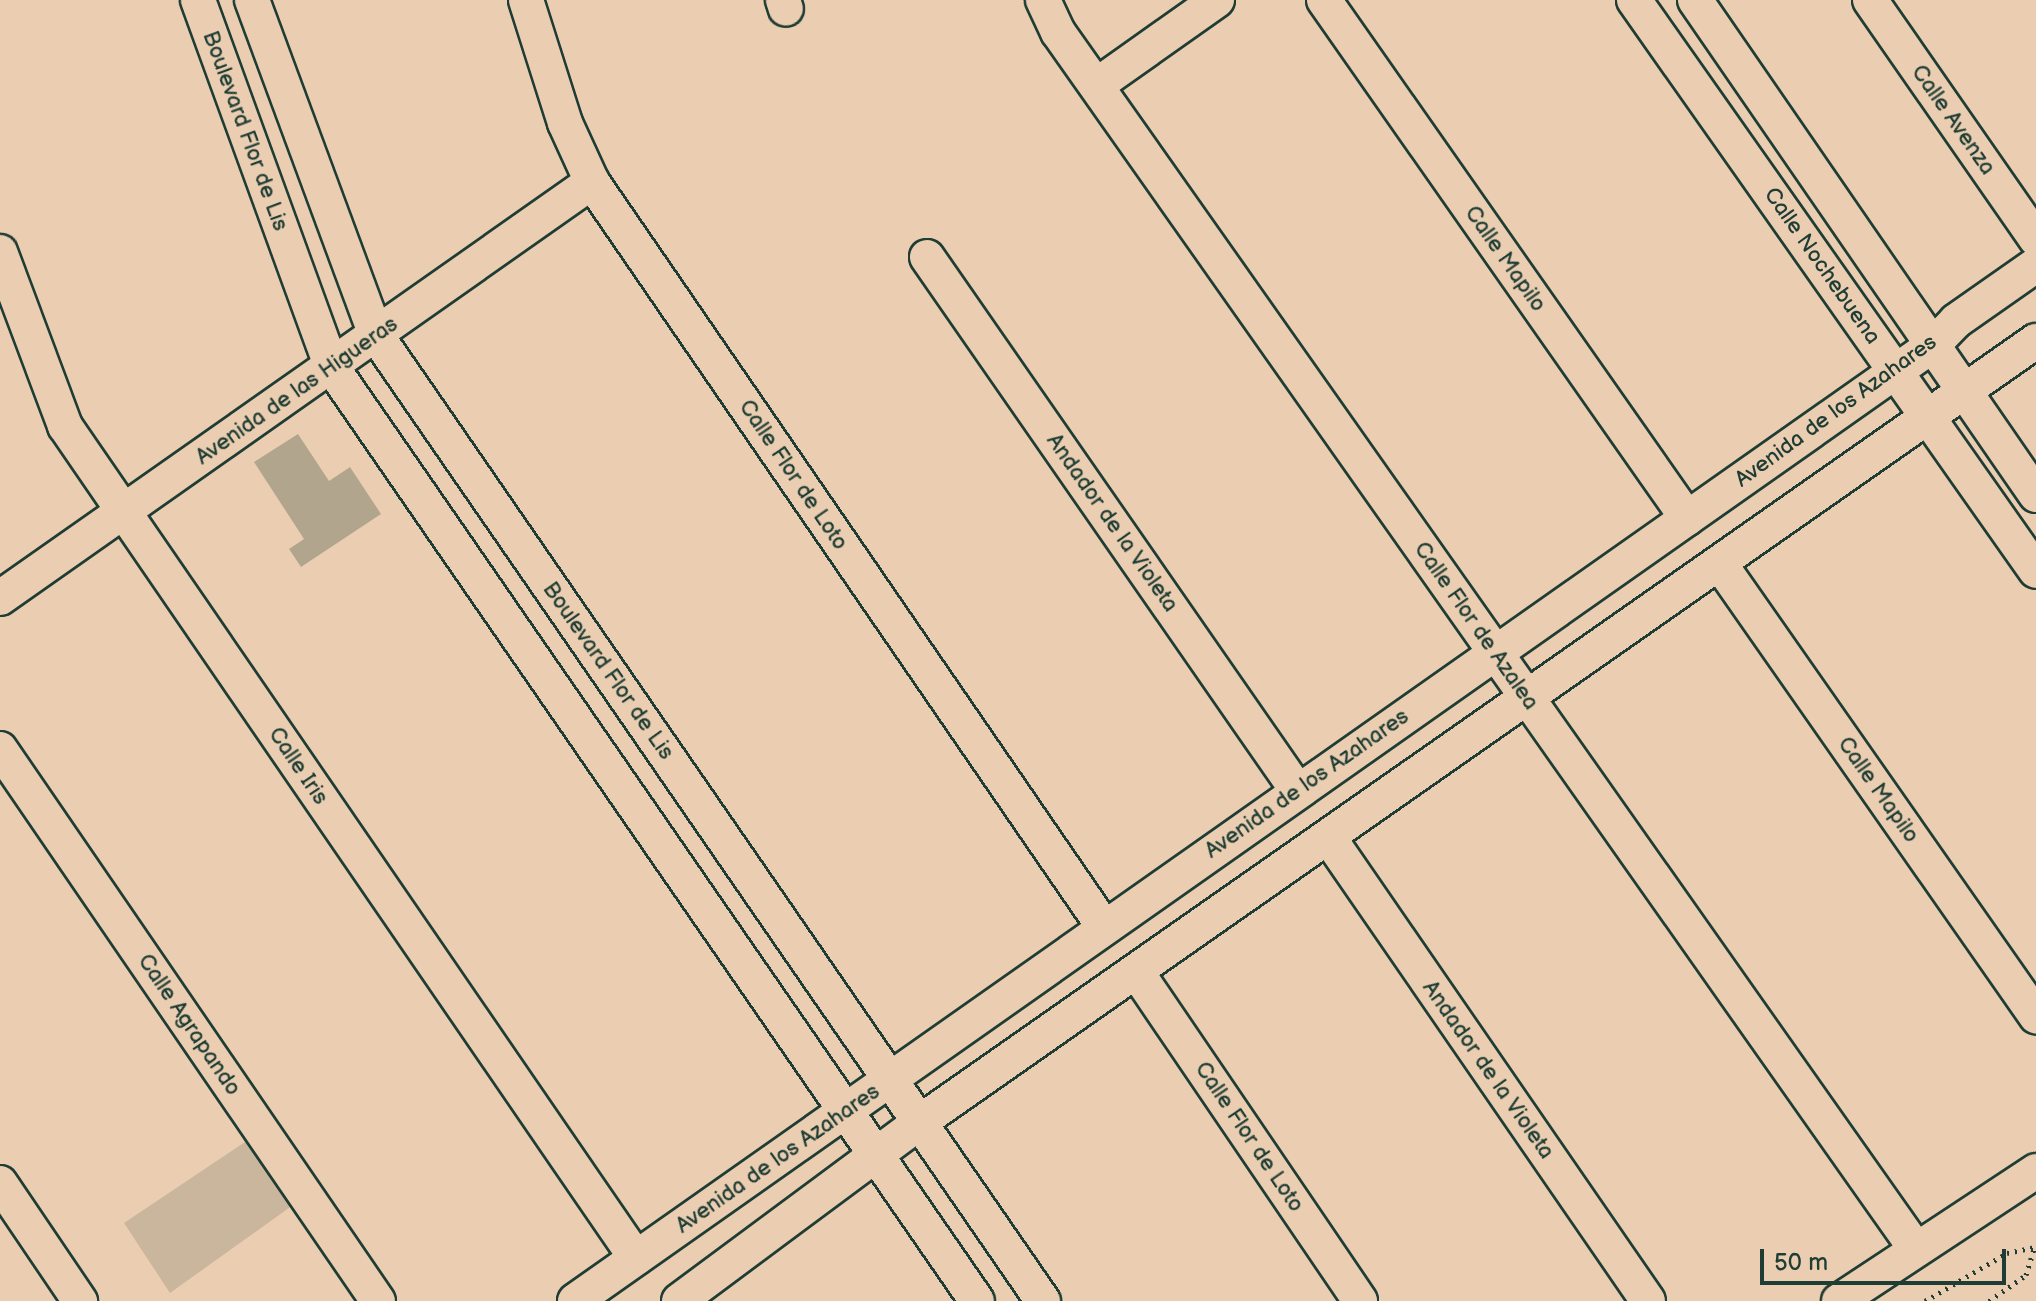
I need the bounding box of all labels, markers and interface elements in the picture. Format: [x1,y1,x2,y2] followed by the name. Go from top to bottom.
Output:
[197,28,293,234] street label: Boulevard Flor de Lis
[1905,60,2001,180] street label: Calle Avenza
[1758,183,1886,349] street label: Calle Nochebuena
[1459,201,1551,317] street label: Calle Mapilo
[191,311,403,471] street label: Avenida de las Higueras
[1730,329,1942,493] street label: Avenida de los Azahares
[733,395,853,555] street label: Calle Flor de Loto
[1040,429,1184,617] street label: Andador de la Violeta
[1408,537,1544,715] street label: Calle Flor de Azalea
[537,577,679,765] street label: Boulevard Flor de Lis
[1200,704,1414,864] street label: Avenida de los Azahares
[263,722,333,810] street label: Calle Iris
[1832,732,1924,848] street label: Calle Mapilo
[132,949,246,1101] street label: Calle Agrapando
[1416,976,1560,1164] street label: Andador de la Violeta
[1189,1057,1309,1217] street label: Calle Flor de Loto
[671,1079,885,1239] street label: Avenida de los Azahares
[1764,1233,2010,1283] scale bar
[1774,1248,1828,1277] text: 50 m

